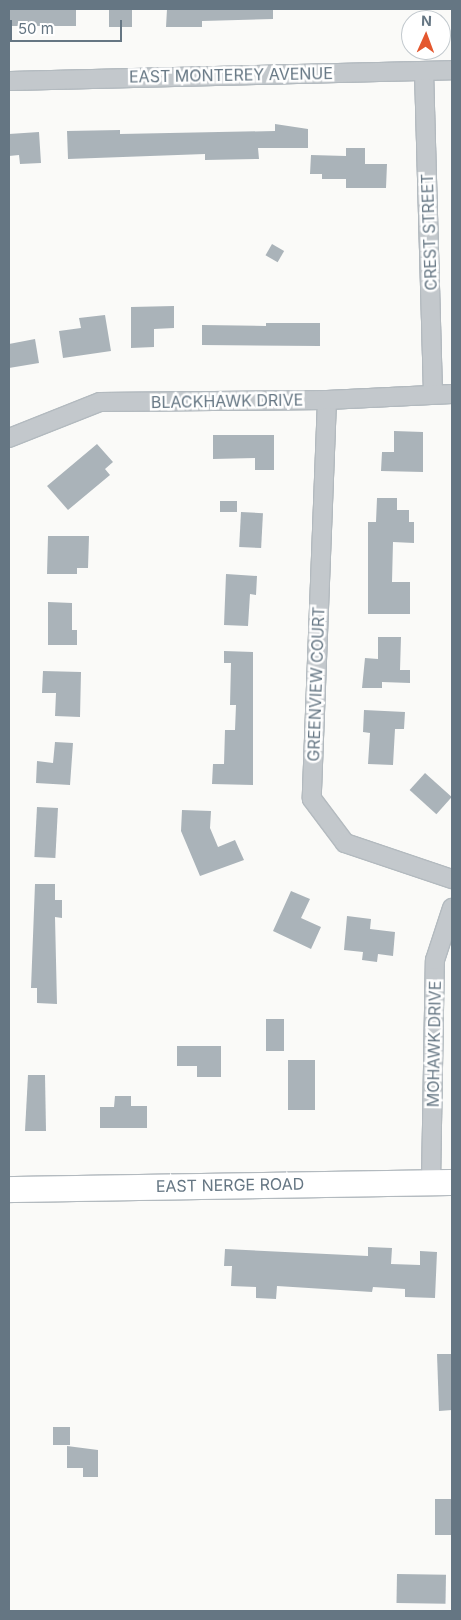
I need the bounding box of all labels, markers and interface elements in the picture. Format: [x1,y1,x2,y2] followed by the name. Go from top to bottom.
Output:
[12,10,125,42] scale bar
[401,10,451,60] north arrow
[421,12,432,29] text: N
[18,19,54,38] text: 50 m
[129,64,333,86] street label: EAST MONTEREY AVENUE
[417,173,441,291] street label: CREST STREET
[151,390,303,412] street label: BLACKHAWK DRIVE
[304,606,328,762] street label: GREENVIEW COURT
[423,981,445,1107] street label: MOHAWK DRIVE
[156,1174,304,1196] street label: EAST NERGE ROAD

